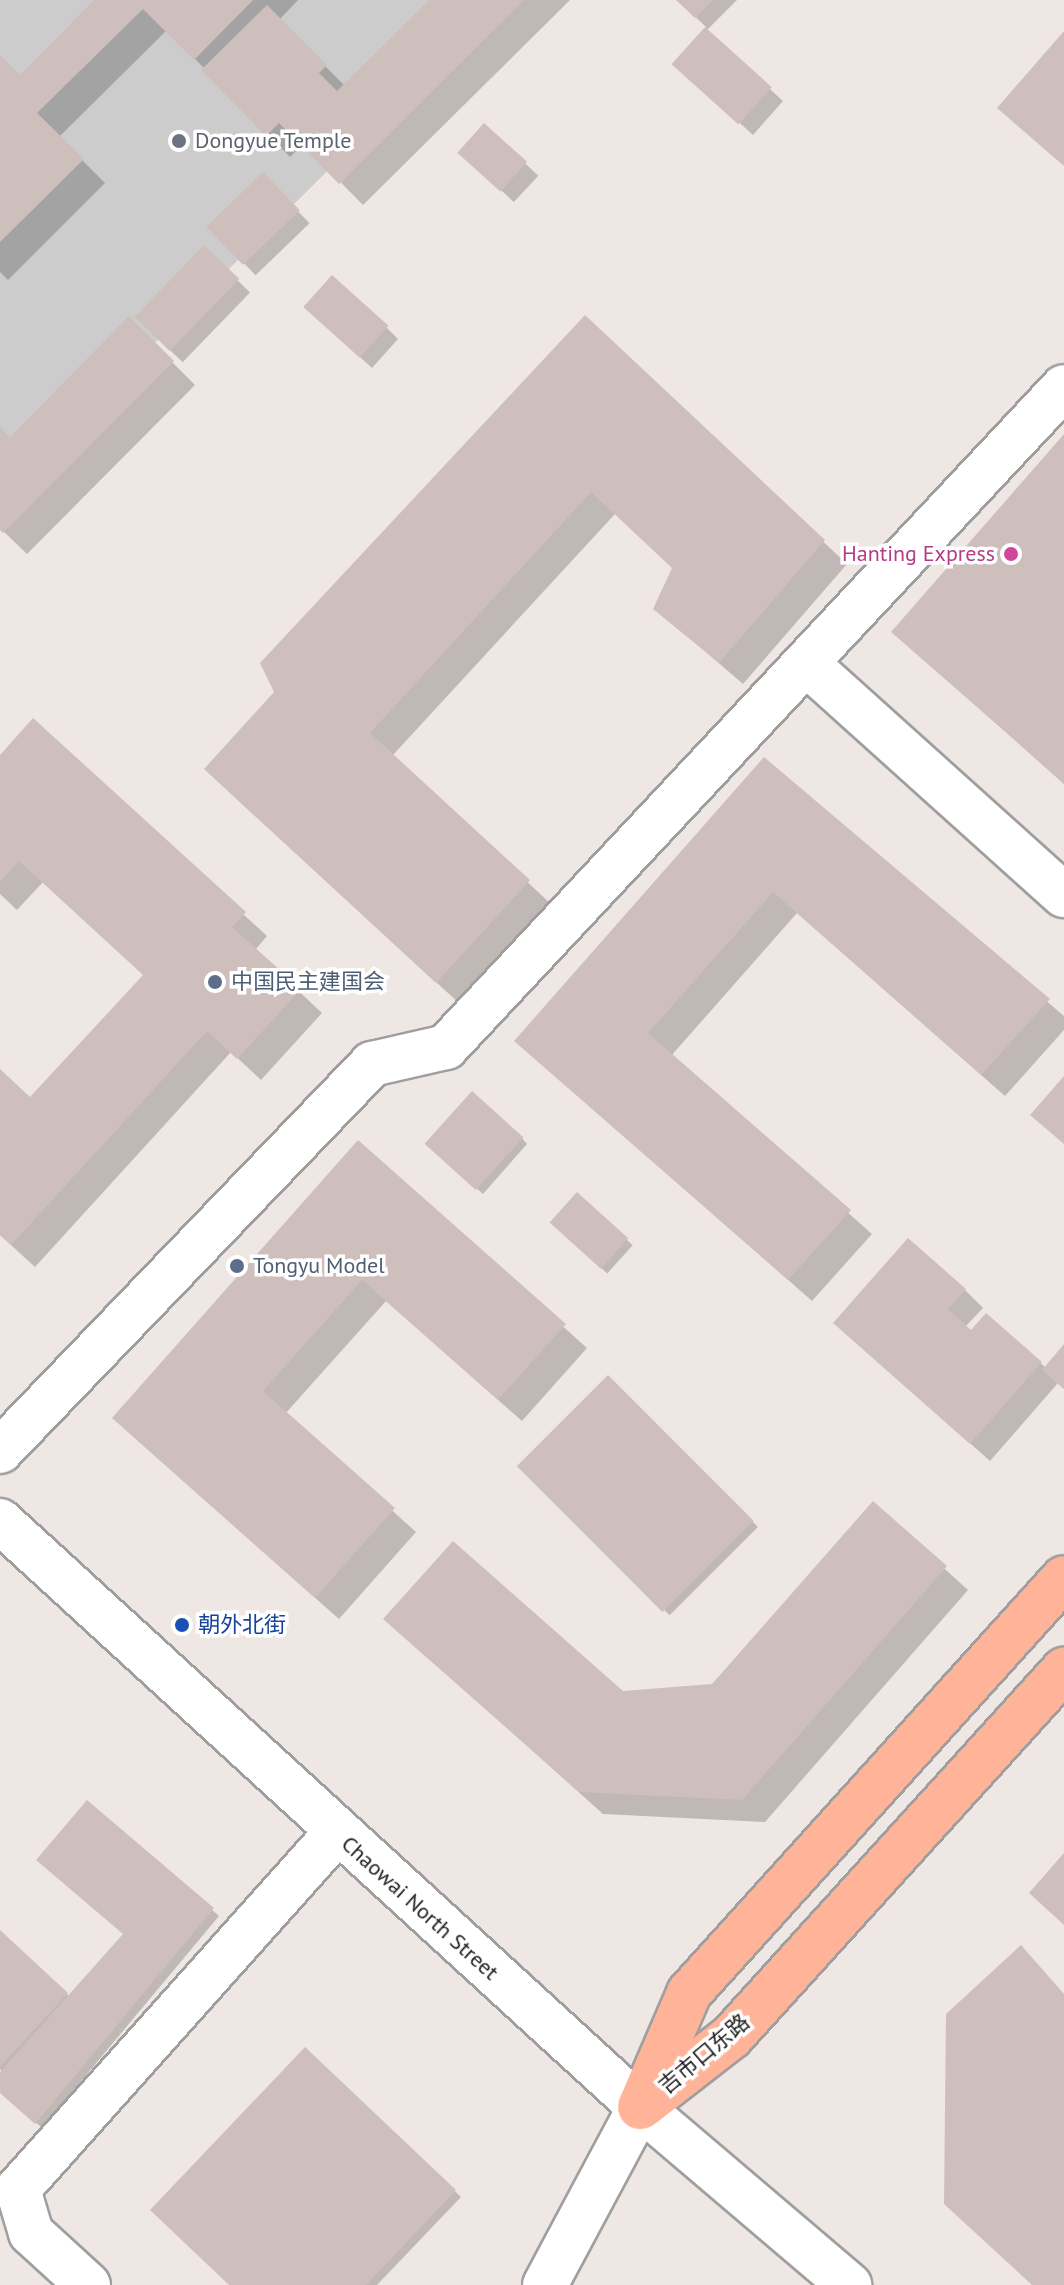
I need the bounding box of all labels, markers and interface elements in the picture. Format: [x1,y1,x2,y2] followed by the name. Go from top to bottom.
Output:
[195,128,352,154] place label: Dongyue Temple
[170,132,188,150] marker: Dongyue Temple
[842,541,995,567] place label: Hanting Express
[1002,545,1020,563] marker: Hanting Express
[231,969,385,995] place label: 中国民主建国会
[206,973,224,991] marker: 中国民主建国会
[253,1253,385,1279] place label: Tongyu Model
[228,1257,246,1275] marker: Tongyu Model
[198,1612,286,1638] place label: 朝外北街
[173,1616,191,1634] marker: 朝外北街
[336,1831,504,1985] street label: Chaowai North Street
[653,2009,755,2099] street label: 吉市口东路

